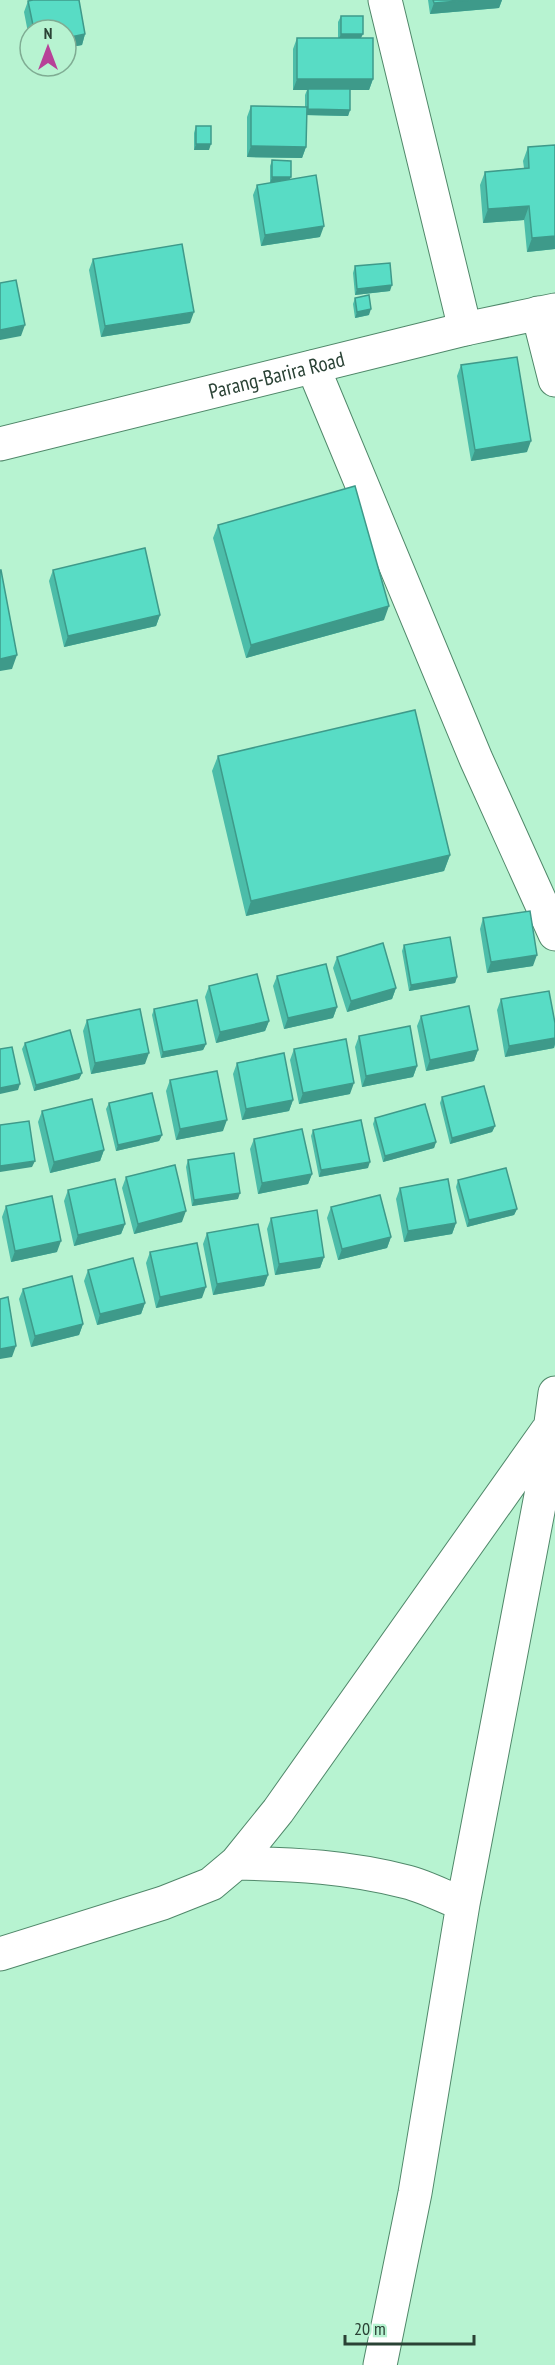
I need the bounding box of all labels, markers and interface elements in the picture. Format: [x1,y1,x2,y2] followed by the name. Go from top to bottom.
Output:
[18,18,78,78] north arrow
[44,23,52,43] text: N
[206,345,347,405] street label: Parang-Barira Road
[345,2308,474,2346] scale bar
[354,2317,386,2340] text: 20 m

